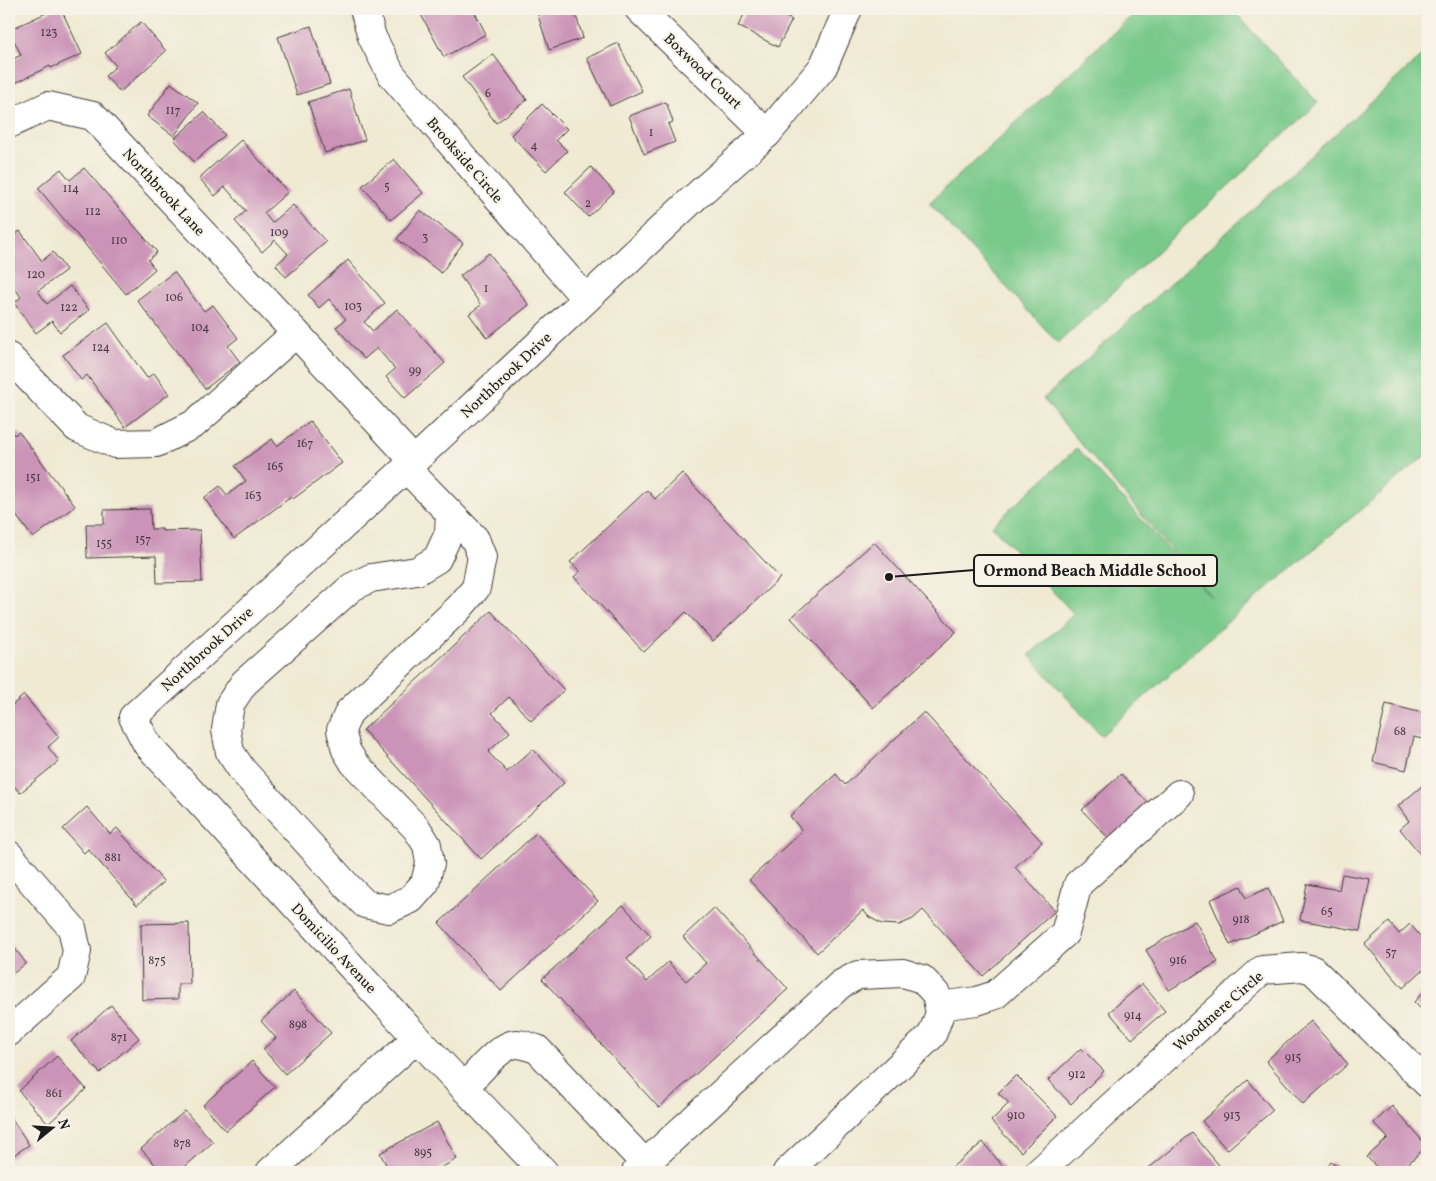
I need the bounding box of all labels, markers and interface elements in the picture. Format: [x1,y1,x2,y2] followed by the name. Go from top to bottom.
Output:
[41,25,57,41] house number: 123
[658,29,746,115] street label: Boxwood Court
[485,86,491,102] house number: 6
[165,103,181,119] house number: 117
[421,113,507,208] street label: Brookside Circle
[649,125,653,141] house number: 1
[530,138,538,154] house number: 4
[117,145,209,242] street label: Northbrook Lane
[384,179,390,195] house number: 5
[63,181,79,197] house number: 114
[585,196,591,212] house number: 2
[85,204,101,220] house number: 112
[270,225,288,241] house number: 109
[422,230,428,246] house number: 3
[111,233,127,249] house number: 110
[27,267,45,283] house number: 120
[484,281,488,297] house number: 1
[165,290,183,306] house number: 106
[344,299,362,315] house number: 103
[60,300,78,316] house number: 122
[191,320,209,336] house number: 104
[457,328,557,424] street label: Northbrook Drive
[92,340,110,356] house number: 124
[409,363,421,379] house number: 99
[297,436,313,452] house number: 167
[267,459,283,475] house number: 165
[25,470,41,486] house number: 151
[245,488,261,504] house number: 163
[135,532,151,548] house number: 157
[96,536,112,552] house number: 155
[974,555,1217,586] callout: Ormond Beach Middle School
[984,561,1207,583] text: Ormond Beach Middle School
[157,603,259,697] street label: Northbrook Drive
[1394,724,1406,740] house number: 68
[105,850,121,866] house number: 881
[285,899,380,999] street label: Domicilio Avenue
[1321,904,1333,920] house number: 65
[1233,912,1249,928] house number: 918
[1385,945,1397,961] house number: 57
[148,953,166,969] house number: 875
[1170,953,1186,969] house number: 916
[1169,967,1269,1057] street label: Woodmere Circle
[1124,1008,1142,1024] house number: 914
[289,1017,307,1033] house number: 898
[111,1030,127,1046] house number: 871
[1285,1050,1302,1066] house number: 915
[1068,1067,1086,1083] house number: 912
[46,1086,62,1102] house number: 861
[28,1104,78,1154] north arrow
[1007,1108,1025,1124] house number: 910
[1223,1108,1241,1124] house number: 913
[52,1117,74,1132] text: N
[173,1136,191,1152] house number: 878
[414,1145,432,1161] house number: 895

